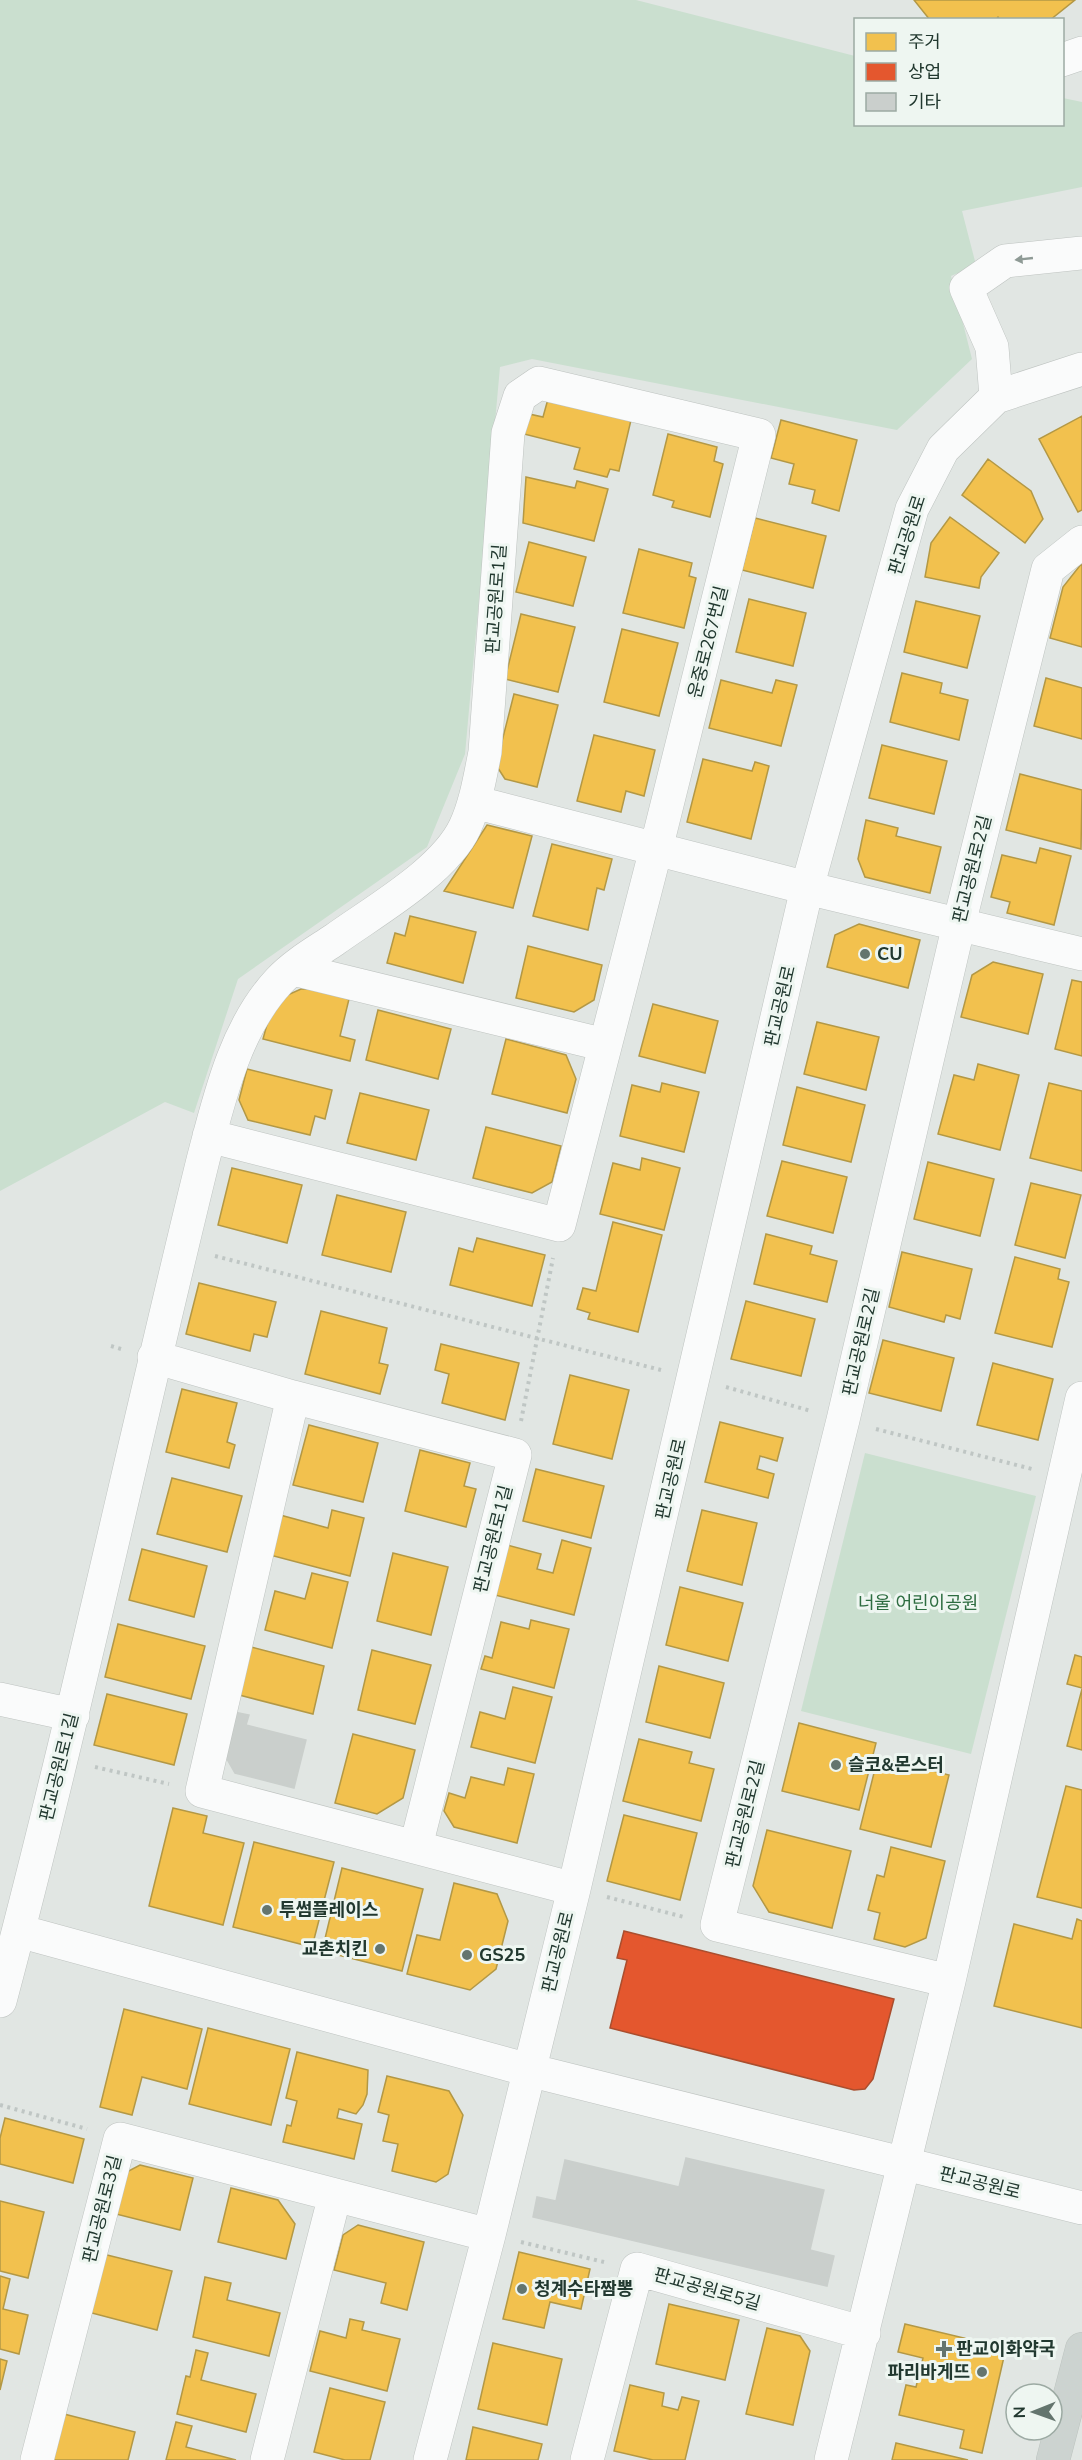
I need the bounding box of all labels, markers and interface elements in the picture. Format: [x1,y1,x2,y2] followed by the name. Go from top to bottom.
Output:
[854,18,1064,126] legend
[908,30,941,54] text: 주거
[908,60,941,84] text: 상업
[908,90,942,114] text: 기타
[1014,255,1033,264] one-way arrow
[883,492,931,578] street label: 판교공원로
[480,543,512,655] street label: 판교공원로1길
[682,583,734,701] street label: 운중로267번길
[947,813,997,925] street label: 판교공원로2길
[877,942,903,966] place label: CU
[858,947,872,961] marker: CU
[759,963,801,1049] street label: 판교공원로
[837,1286,885,1398] street label: 판교공원로2길
[650,1436,692,1522] street label: 판교공원로
[468,1483,518,1595] street label: 판교공원로1길
[858,1591,978,1615] park label: 너울 어린이공원
[34,1711,84,1823] street label: 판교공원로1길
[848,1753,944,1777] place label: 슬코&몬스터
[720,1758,770,1870] street label: 판교공원로2길
[829,1758,843,1772] marker: 슬코&몬스터
[279,1898,378,1922] place label: 투썸플레이스
[260,1903,274,1917] marker: 투썸플레이스
[536,1909,580,1995] street label: 판교공원로
[302,1937,368,1961] place label: 교촌치킨
[373,1942,387,1956] marker: 교촌치킨
[479,1943,525,1967] place label: GS25
[460,1948,474,1962] marker: GS25
[77,2153,127,2265] street label: 판교공원로3길
[937,2161,1023,2205] street label: 판교공원로
[651,2262,763,2316] street label: 판교공원로5길
[534,2277,633,2301] place label: 청계수타짬뽕
[515,2282,529,2296] marker: 청계수타짬뽕
[956,2337,1055,2361] place label: 판교이화약국
[937,2342,951,2356] marker: 판교이화약국
[887,2360,970,2384] place label: 파리바게뜨
[975,2365,989,2379] marker: 파리바게뜨
[1004,2382,1064,2442] north arrow
[1009,2406,1031,2418] text: N

